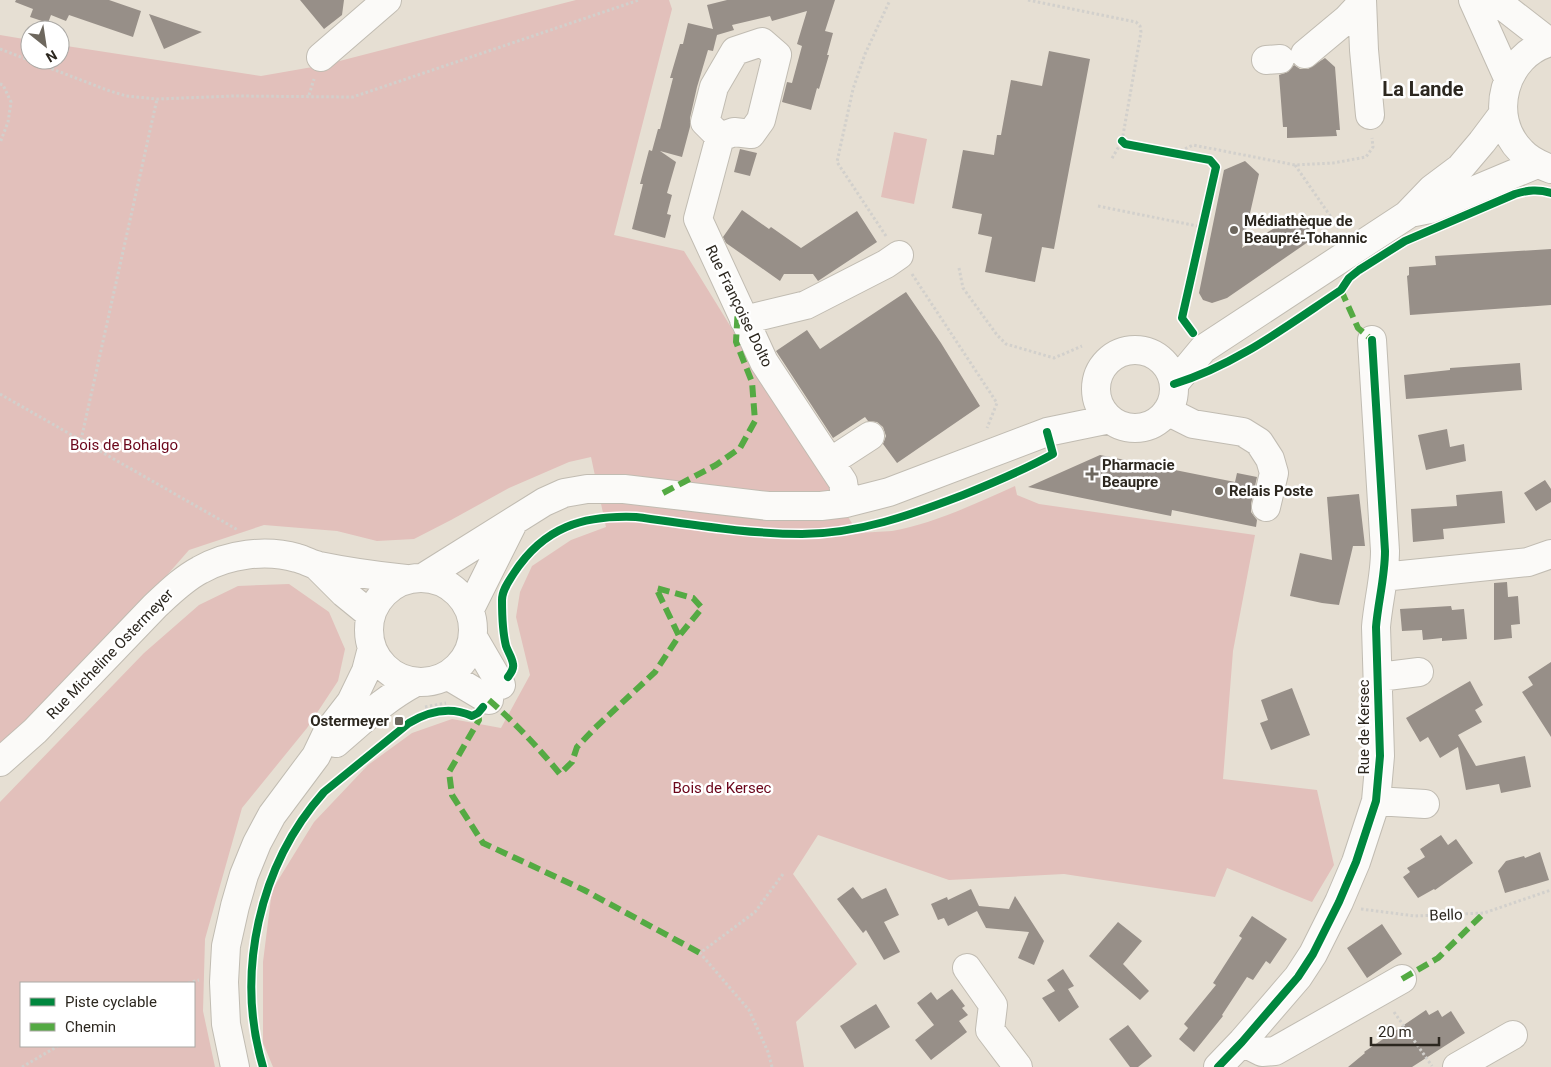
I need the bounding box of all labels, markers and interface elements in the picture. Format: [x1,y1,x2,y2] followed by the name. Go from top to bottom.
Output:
[20,20,70,70] north arrow
[43,47,60,66] text: N
[1382,77,1464,101] district label: La Lande
[1244,212,1368,247] place label: Médiathèque de Beaupré-Tohannic
[1228,224,1240,236] marker: Médiathèque de Beaupré-Tohannic
[702,242,776,370] street label: Rue Françoise Dolto
[70,436,178,454] park label: Bois de Bohalgo
[1102,456,1175,491] place label: Pharmacie Beaupre
[1086,468,1098,480] marker: Pharmacie Beaupre
[1229,482,1313,500] place label: Relais Poste
[1213,485,1225,497] marker: Relais Poste
[43,585,177,723] street label: Rue Micheline Ostermeyer
[1355,679,1373,775] street label: Rue de Kersec
[310,712,390,730] place label: Ostermeyer
[393,715,405,727] marker: Ostermeyer
[673,779,772,797] park label: Bois de Kersec
[1429,905,1463,925] street label: Bello
[20,982,195,1047] legend
[65,993,157,1011] text: Piste cyclable
[1371,1014,1438,1046] scale bar
[65,1018,116,1036] text: Chemin
[1378,1023,1412,1041] text: 20 m

